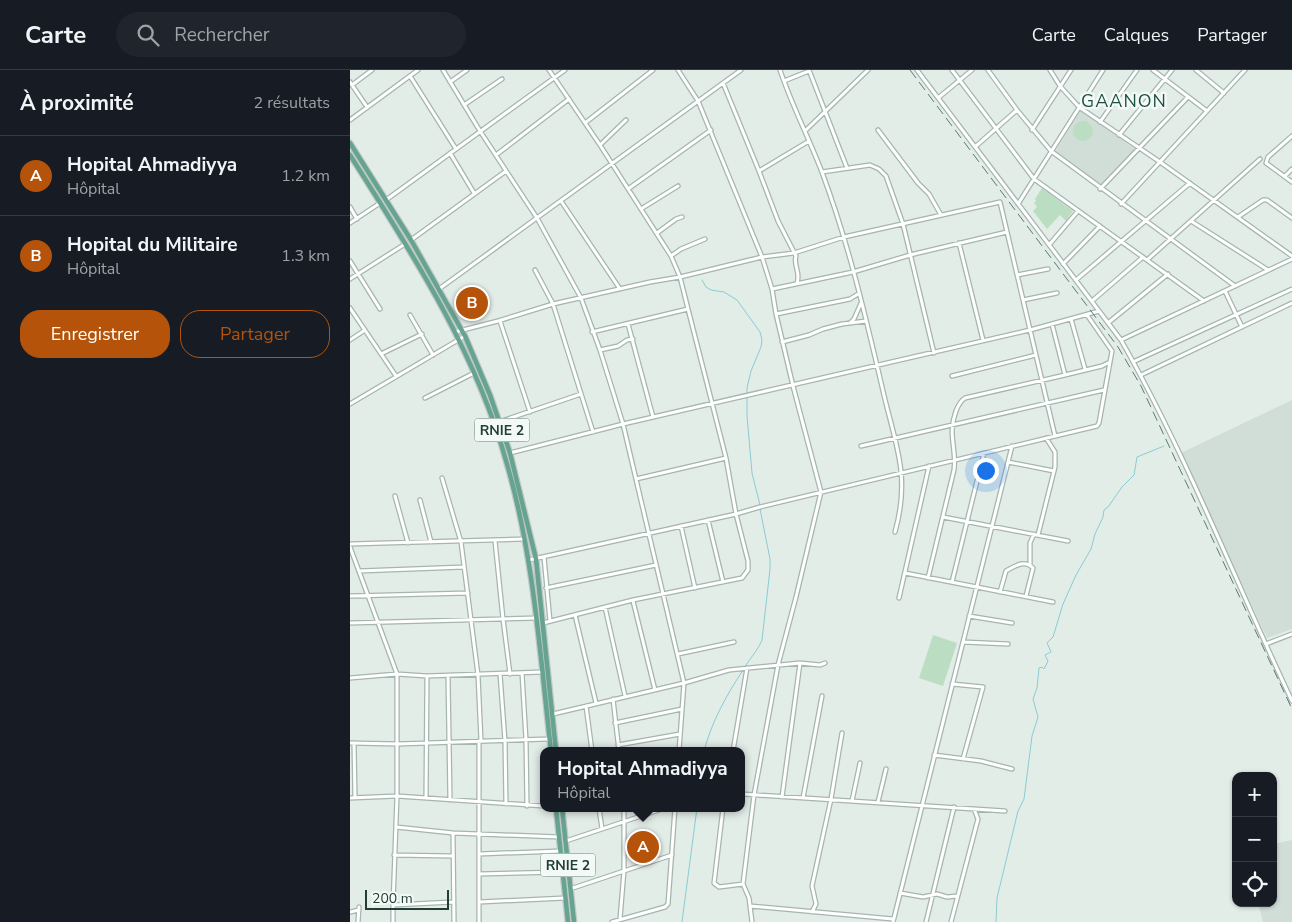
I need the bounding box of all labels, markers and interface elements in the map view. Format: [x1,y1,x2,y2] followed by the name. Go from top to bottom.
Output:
[116,12,466,57] search box
[25,19,86,51] text: Carte
[134,21,162,49] icon: search
[174,22,270,48] text: Rechercher
[1032,23,1076,47] text: Carte
[1104,23,1169,47] text: Calques
[1197,23,1267,47] text: Partager
[20,89,134,117] text: À proximité
[1081,89,1167,113] district label: GAANON
[254,92,330,114] text: 2 résultats
[67,152,237,178] text: Hopital Ahmadiyya
[30,165,42,187] text: A
[281,165,330,187] text: 1.2 km
[67,178,120,200] text: Hôpital
[67,232,238,258] text: Hopital du Militaire
[30,245,42,267] text: B
[281,245,330,267] text: 1.3 km
[67,258,120,280] text: Hôpital
[456,284,488,322] pin: B
[20,310,170,358] button: Enregistrer
[180,310,330,358] button: Partager
[474,418,530,442] road number: RNIE 2
[973,458,999,484] your location
[540,747,745,812] popup
[557,756,728,782] text: Hopital Ahmadiyya
[1232,772,1277,907] map controls
[1232,772,1277,817] button: +
[557,782,610,804] text: Hôpital
[1232,817,1277,862] button: −
[627,828,659,866] pin: A
[540,854,596,876] road number: RNIE 2
[1232,862,1277,907] button: locate
[365,887,449,910] scale bar
[372,889,413,908] text: 200 m

